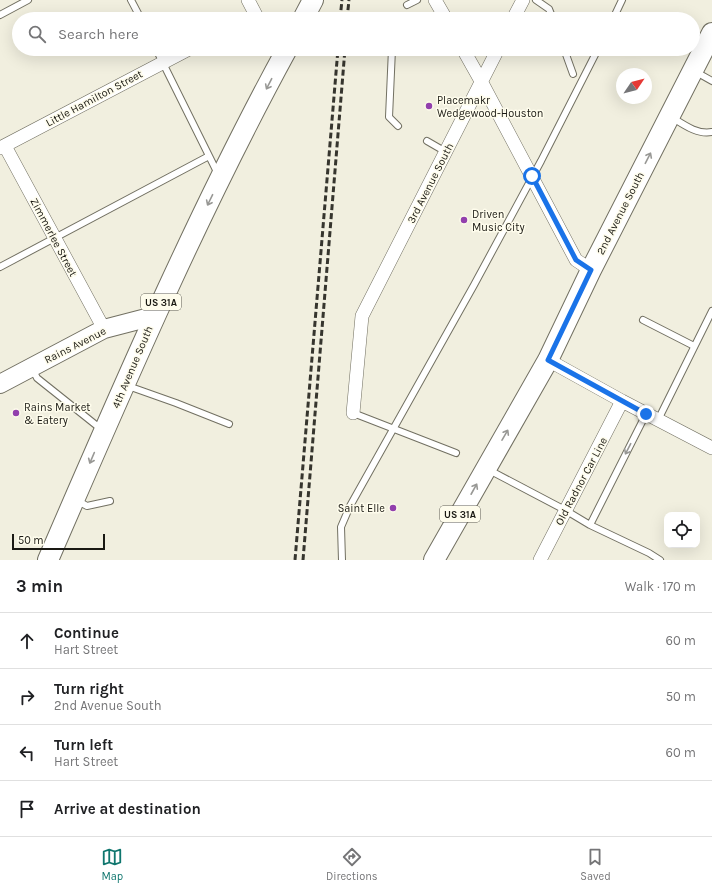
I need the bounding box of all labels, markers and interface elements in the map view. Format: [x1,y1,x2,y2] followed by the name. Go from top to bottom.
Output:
[12,12,700,56] search box
[26,23,48,45] icon: search
[58,25,139,43] text: Search here
[44,67,145,129] street label: Little Hamilton Street
[616,68,652,104] north arrow
[264,77,272,89] one-way arrow
[437,94,543,120] place label: Placemakr Wedgewood-Houston
[424,101,434,111] marker: Placemakr Wedgewood-Houston
[405,141,456,226] street label: 3rd Avenue South
[645,152,652,164] one-way arrow
[523,167,541,185] route start
[594,170,647,257] street label: 2nd Avenue South
[206,193,213,205] one-way arrow
[27,196,80,279] street label: Zimmerlee Street
[472,208,525,234] place label: Driven Music City
[459,215,469,225] marker: Driven Music City
[141,294,181,310] road number: US 31A
[42,324,108,367] street label: Rains Avenue
[109,324,156,410] street label: 4th Avenue South
[24,401,90,427] place label: Rains Market & Eatery
[637,405,655,423] route end
[11,408,21,418] marker: Rains Market & Eatery
[501,429,509,441] one-way arrow
[553,435,610,528] street label: Old Radnor Car Line
[624,443,631,455] one-way arrow
[88,452,96,464] one-way arrow
[471,483,478,495] one-way arrow
[338,502,385,515] place label: Saint Elle
[388,503,398,513] marker: Saint Elle
[440,506,480,522] road number: US 31A
[664,512,700,548] map controls
[664,512,700,548] button: locate
[12,532,105,551] scale bar
[18,534,44,547] text: 50 m
[16,576,63,596] text: 3 min
[625,579,696,594] text: Walk · 170 m
[54,624,119,642] text: Continue
[16,630,38,652] icon: ahead
[666,633,696,648] text: 60 m
[54,642,118,657] text: Hart Street
[54,680,124,698] text: Turn right
[16,686,38,708] icon: right
[666,689,696,704] text: 50 m
[54,698,162,713] text: 2nd Avenue South
[54,736,113,754] text: Turn left
[16,742,38,764] icon: left
[666,745,696,760] text: 60 m
[54,754,118,769] text: Hart Street
[16,798,38,820] icon: arrive
[54,800,201,818] text: Arrive at destination
[101,846,123,883] tab: Map
[326,846,378,883] tab: Directions
[580,846,611,883] tab: Saved

